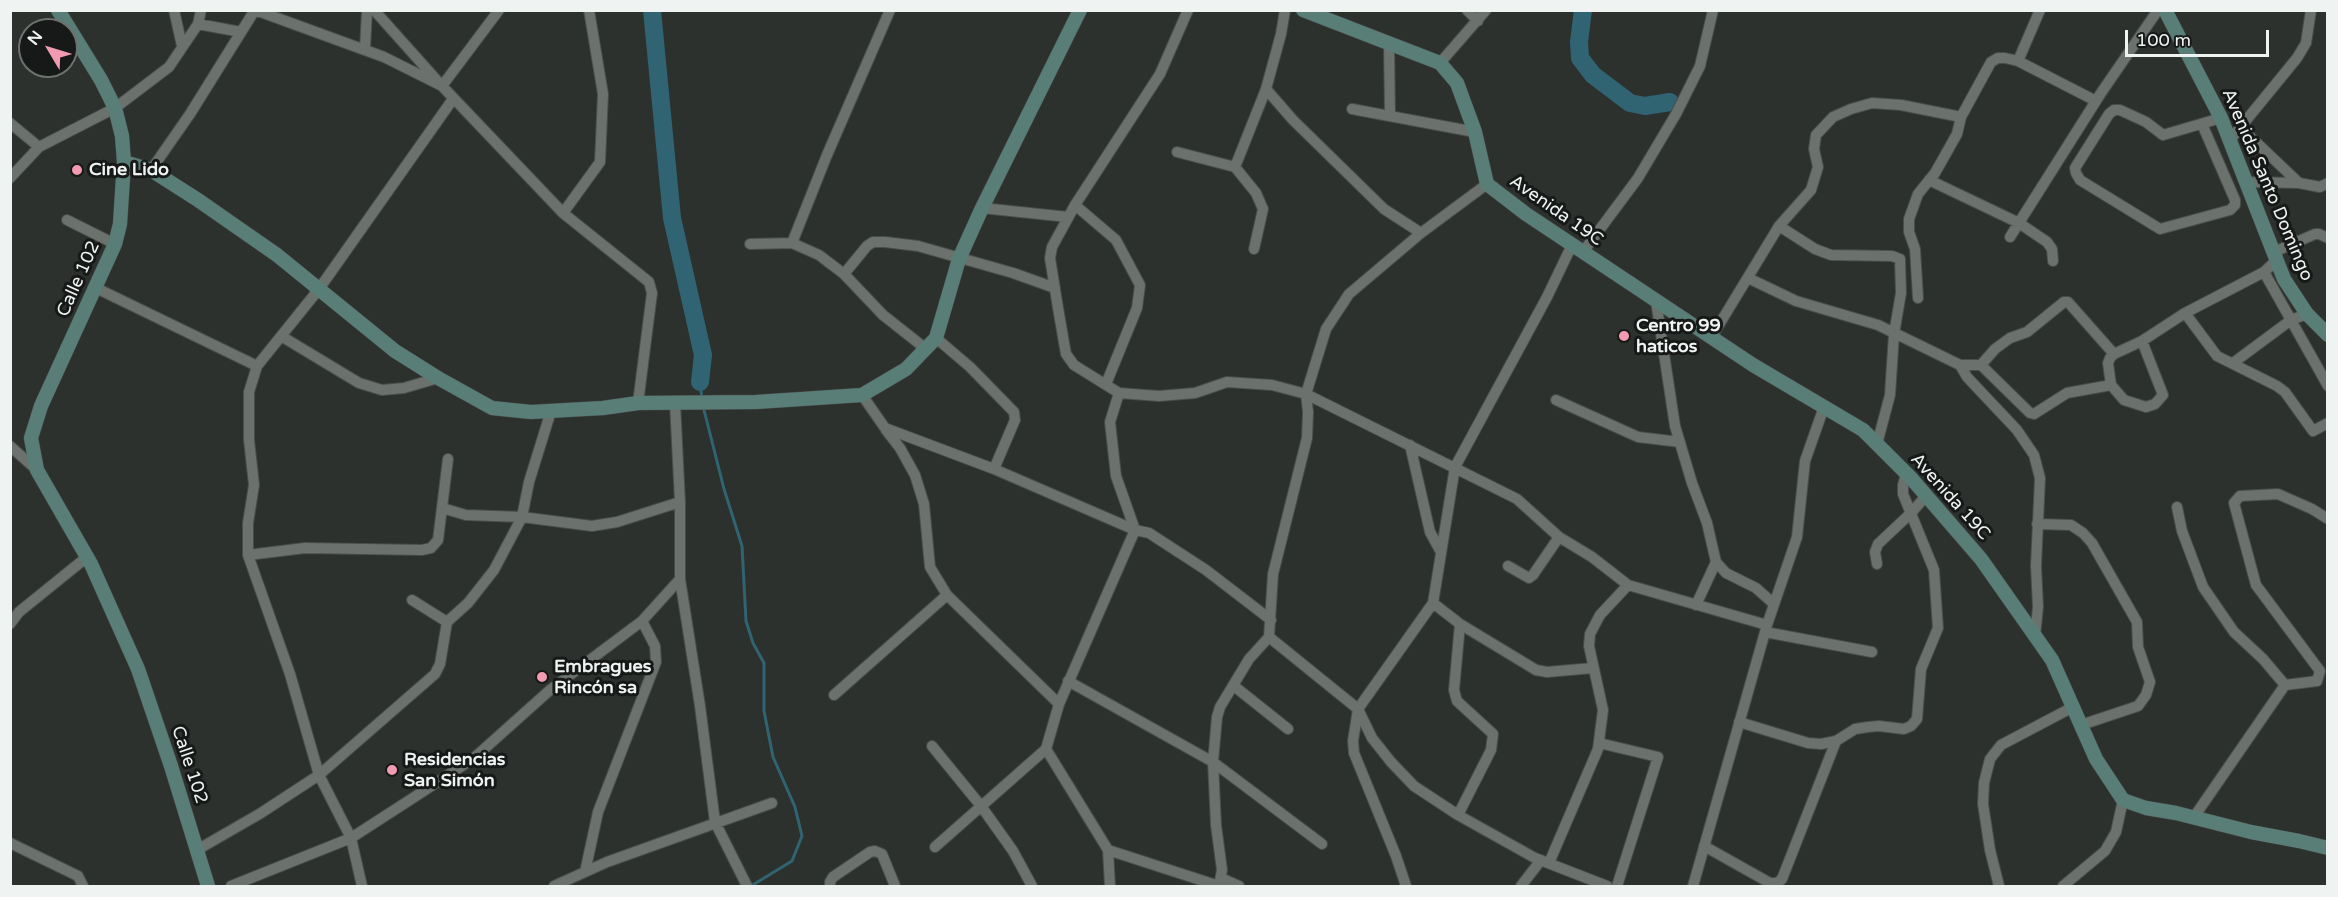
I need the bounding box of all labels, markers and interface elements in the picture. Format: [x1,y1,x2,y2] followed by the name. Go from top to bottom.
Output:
[18,18,78,78] north arrow
[2128,18,2272,56] scale bar
[24,27,47,49] text: N
[2136,29,2191,51] text: 100 m
[2217,86,2317,284] street label: Avenida Santo Domingo
[89,159,169,181] place label: Cine Lido
[70,163,84,177] marker: Cine Lido
[1505,171,1607,251] street label: Avenida 19C
[53,238,105,320] street label: Calle 102
[1636,315,1721,358] place label: Centro 99 haticos
[1617,329,1631,343] marker: Centro 99 haticos
[1905,449,1995,545] street label: Avenida 19C
[554,656,651,698] place label: Embragues Rincón sa
[535,670,549,684] marker: Embragues Rincón sa
[166,723,212,807] street label: Calle 102
[404,749,505,792] place label: Residencias San Simón
[385,763,399,777] marker: Residencias San Simón

